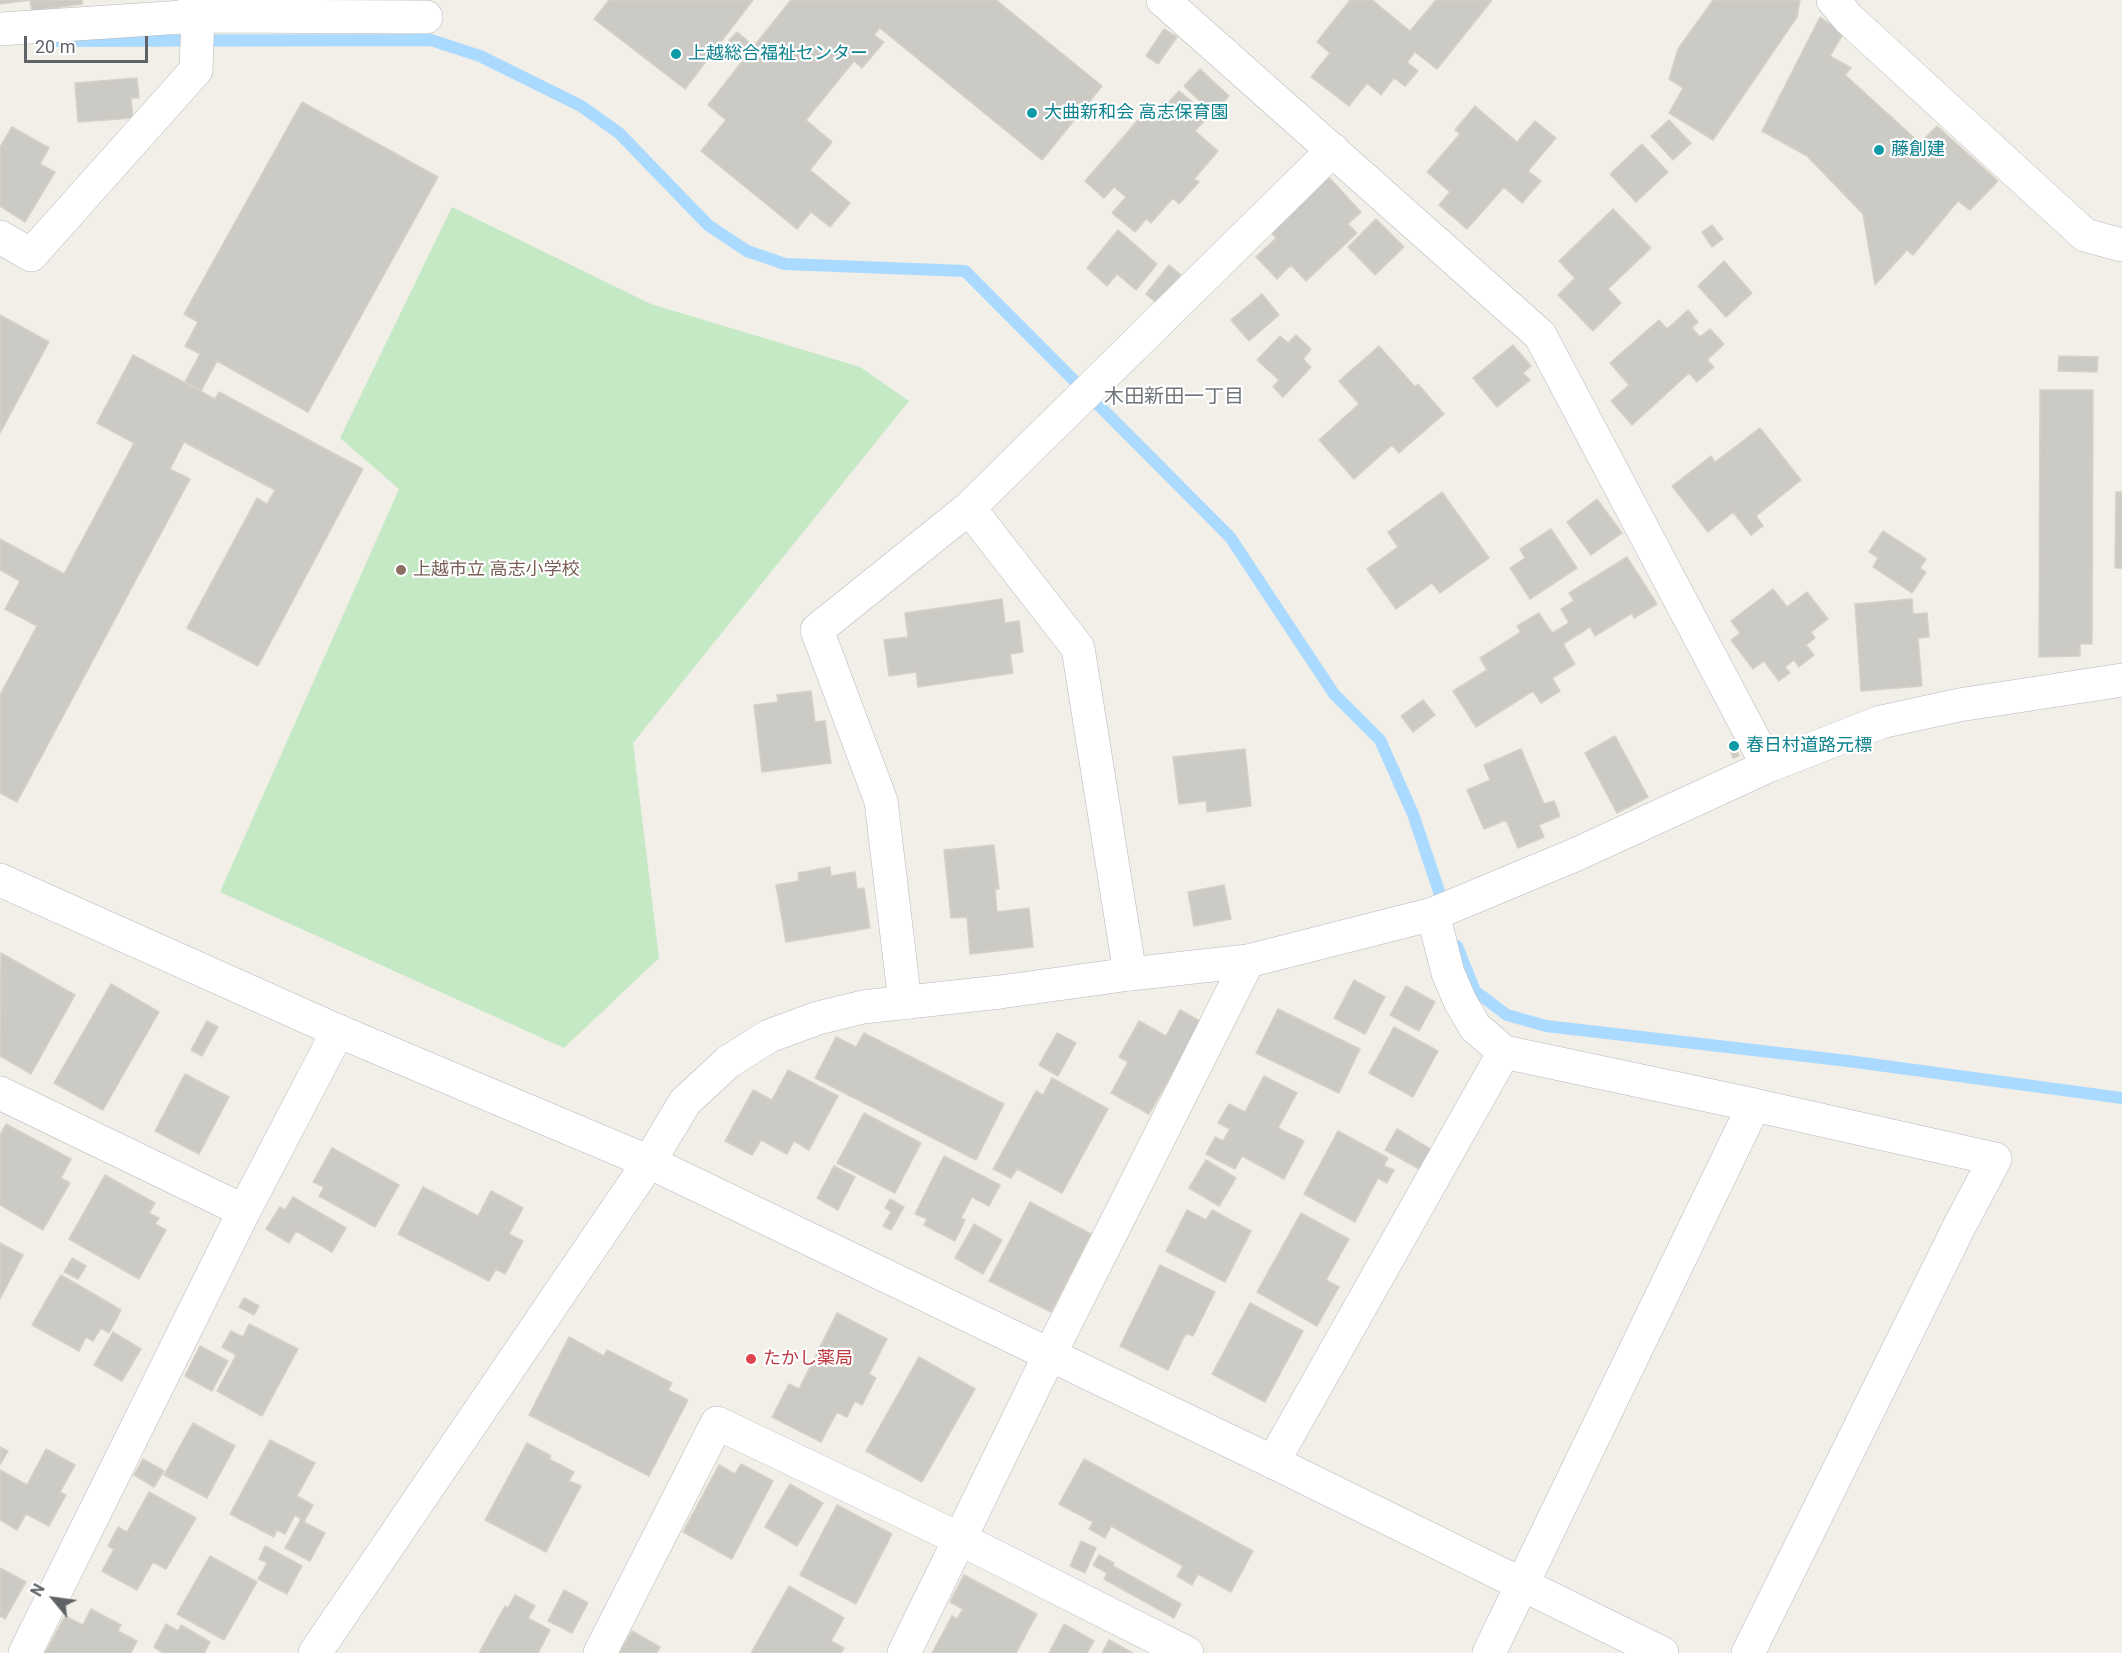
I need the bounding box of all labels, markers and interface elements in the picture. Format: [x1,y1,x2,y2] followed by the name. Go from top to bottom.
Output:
[27,24,152,62] scale bar
[35,36,75,57] text: 20 m
[688,43,868,65] place label: 上越総合福祉センター
[669,47,683,61] marker: 上越総合福祉センター
[1044,102,1228,124] place label: 大曲新和会 高志保育園
[1025,106,1039,120] marker: 大曲新和会 高志保育園
[1891,139,1945,161] place label: 藤創建
[1872,143,1886,157] marker: 藤創建
[1104,386,1244,410] district label: 木田新田一丁目
[413,559,579,581] place label: 上越市立 高志小学校
[394,563,408,577] marker: 上越市立 高志小学校
[1746,735,1872,757] place label: 春日村道路元標
[1727,739,1741,753] marker: 春日村道路元標
[763,1348,853,1370] place label: たかし薬局
[744,1352,758,1366] marker: たかし薬局
[24,1569,84,1629] north arrow
[27,1580,49,1600] text: N

